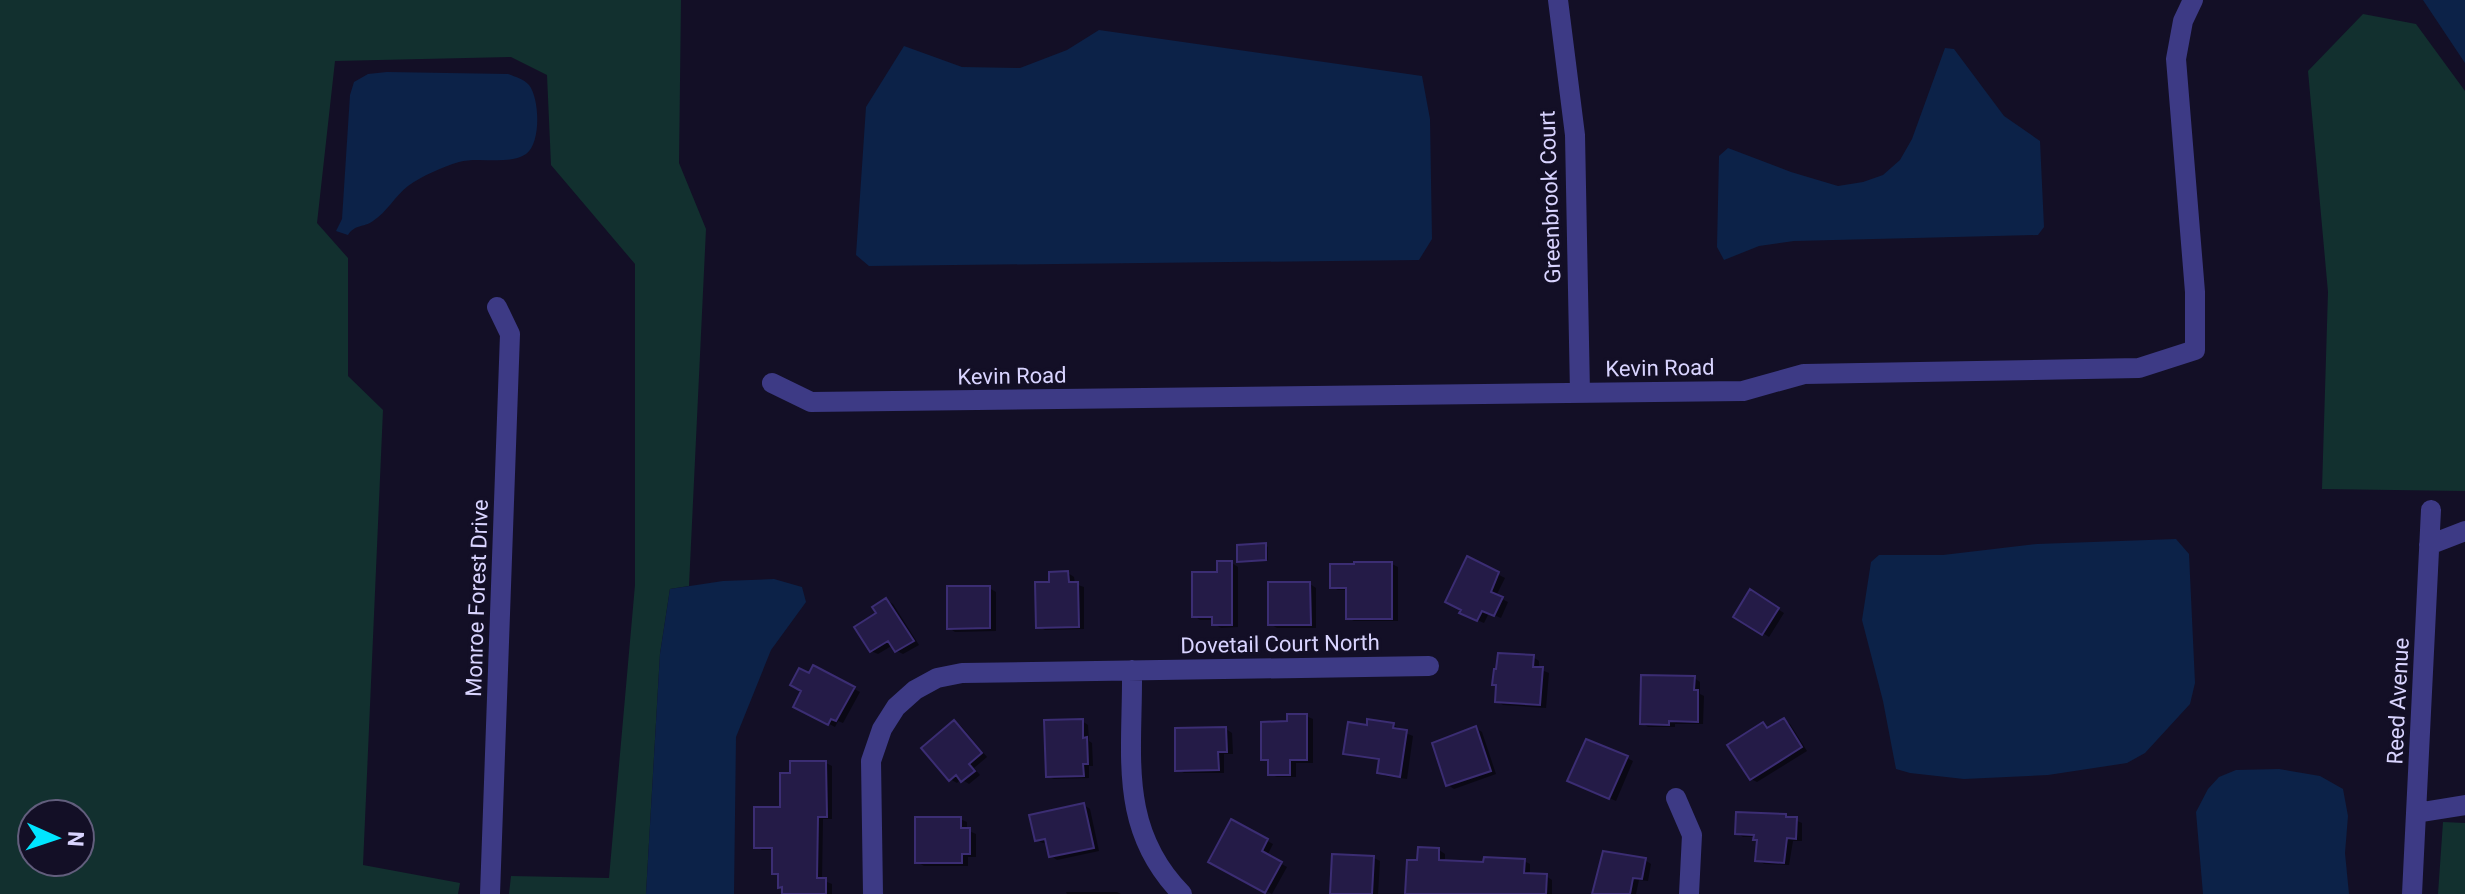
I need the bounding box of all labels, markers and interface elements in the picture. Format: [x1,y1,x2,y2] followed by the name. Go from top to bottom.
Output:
[1534,110,1566,284] street label: Greenbrook Court
[1605,355,1715,381] street label: Kevin Road
[957,363,1067,389] street label: Kevin Road
[461,499,493,697] street label: Monroe Forest Drive
[1180,630,1380,658] street label: Dovetail Court North
[2382,637,2414,765] street label: Reed Avenue
[16,798,96,878] north arrow
[63,831,88,847] text: N

